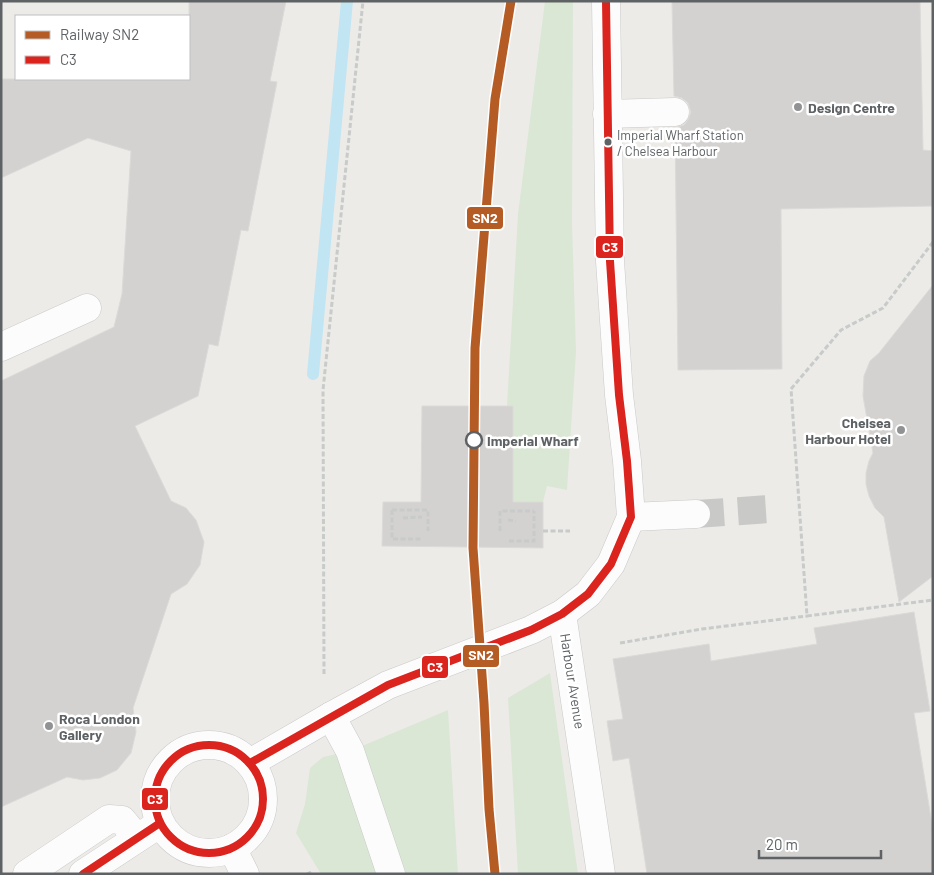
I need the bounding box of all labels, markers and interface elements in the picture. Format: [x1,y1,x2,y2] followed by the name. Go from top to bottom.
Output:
[15,15,190,80] legend
[60,25,139,43] text: Railway SN2
[60,50,77,68] text: C3
[808,99,895,116] place label: Design Centre
[792,101,804,113] marker: Design Centre
[617,127,744,159] place label: Imperial Wharf Station / Chelsea Harbour
[603,137,613,147] marker: Imperial Wharf Station / Chelsea Harbour
[466,206,504,230] line badge: SN2
[472,209,498,226] text: SN2
[595,235,624,259] line badge: C3
[602,238,618,255] text: C3
[805,414,891,447] place label: Chelsea Harbour Hotel
[895,424,907,436] marker: Chelsea Harbour Hotel
[465,431,483,449] marker: Imperial Wharf
[487,432,579,449] place label: Imperial Wharf
[557,632,589,730] street label: Harbour Avenue
[462,644,500,668] line badge: SN2
[468,646,494,663] text: SN2
[421,655,449,679] line badge: C3
[427,658,443,675] text: C3
[59,710,140,743] place label: Roca London Gallery
[43,720,55,732] marker: Roca London Gallery
[141,787,169,811] line badge: C3
[147,790,163,807] text: C3
[759,828,882,860] scale bar
[766,835,798,853] text: 20 m

